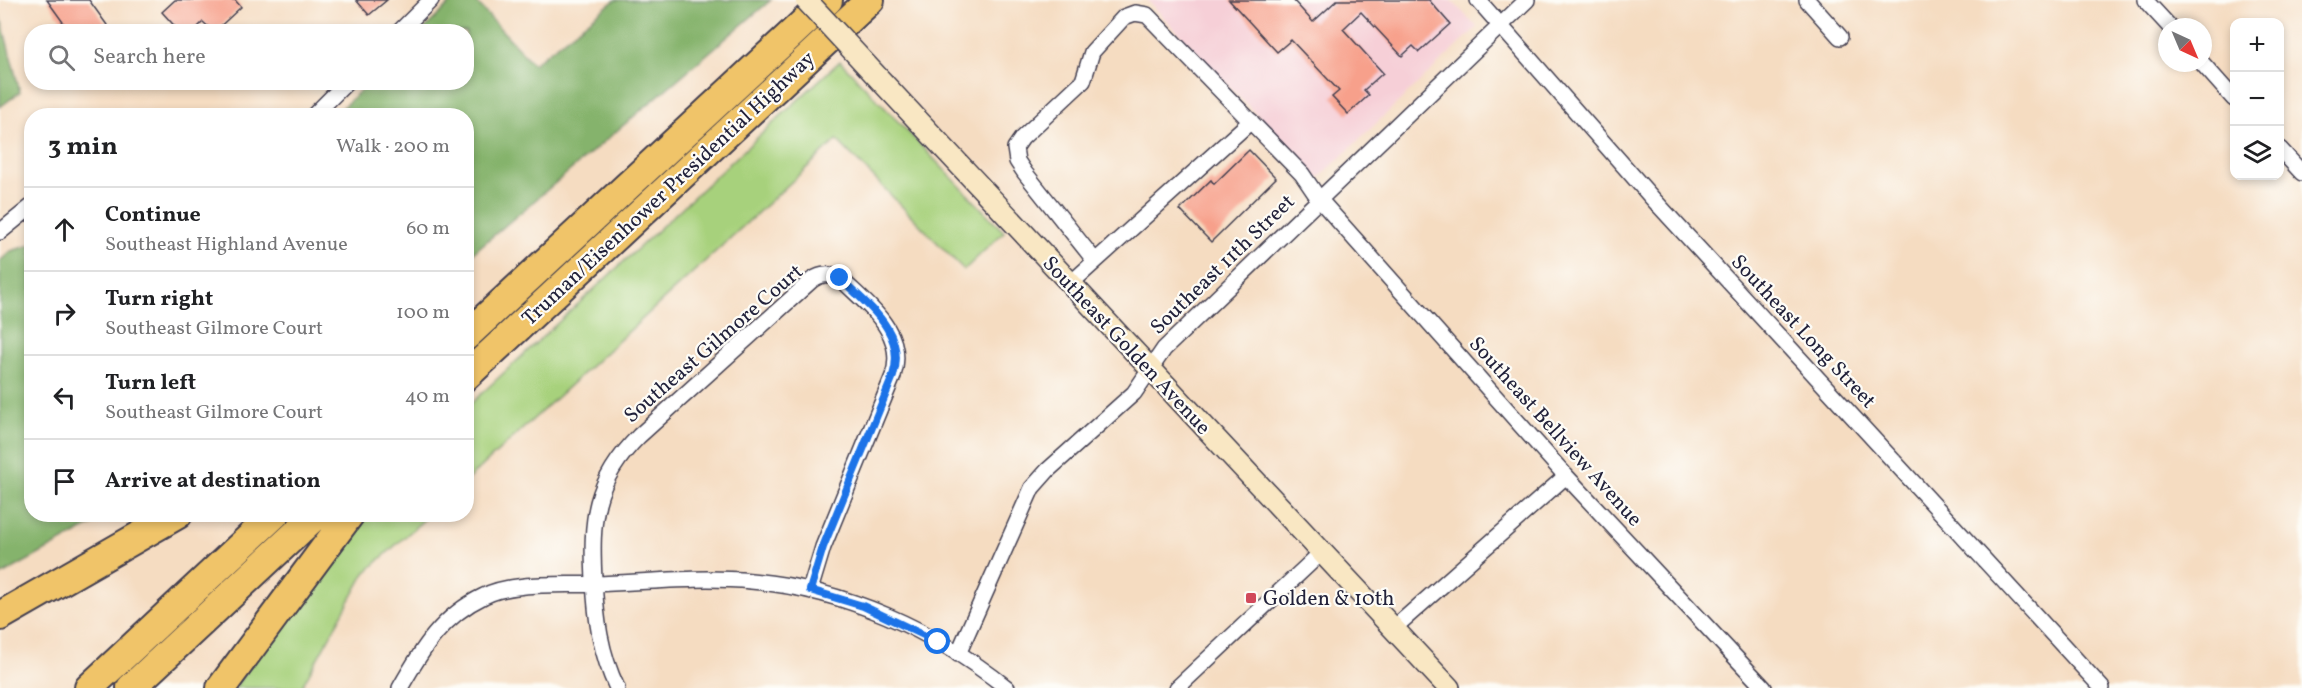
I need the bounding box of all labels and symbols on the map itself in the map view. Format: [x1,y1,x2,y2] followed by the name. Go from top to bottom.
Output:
[2158,18,2212,72] north arrow
[516,45,823,333] street label: Truman/Eisenhower Presidential Highway
[1144,188,1302,342] street label: Southeast 11th Street
[1724,249,1882,415] street label: Southeast Long Street
[1035,250,1217,442] street label: Southeast Golden Avenue
[618,258,810,430] street label: Southeast Gilmore Court
[826,264,852,290] route end
[1462,331,1648,533] street label: Southeast Bellview Avenue
[1263,585,1395,614] place label: Golden & 10th
[1244,591,1258,605] marker: Golden & 10th
[924,628,950,654] route start

